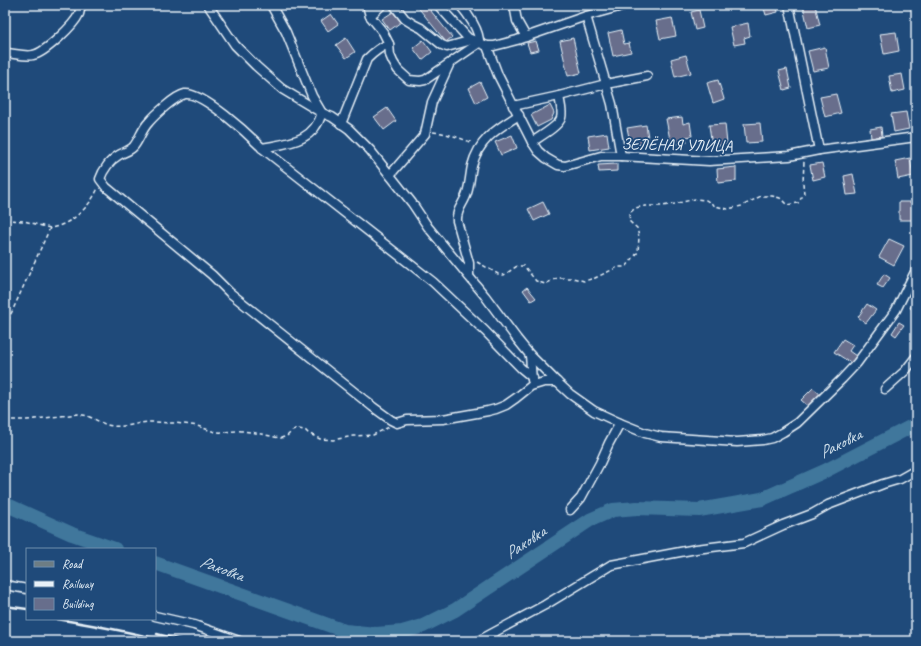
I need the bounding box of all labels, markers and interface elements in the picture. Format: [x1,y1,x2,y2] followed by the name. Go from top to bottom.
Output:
[621,134,733,156] street label: ЗЕЛЁНАЯ УЛИЦА
[815,423,867,463] water label: Раковка
[501,520,551,564] water label: Раковка
[26,548,156,620] legend
[197,551,248,587] water label: Раковка
[62,556,84,572] text: Road
[62,576,94,592] text: Railway
[62,596,94,612] text: Building

